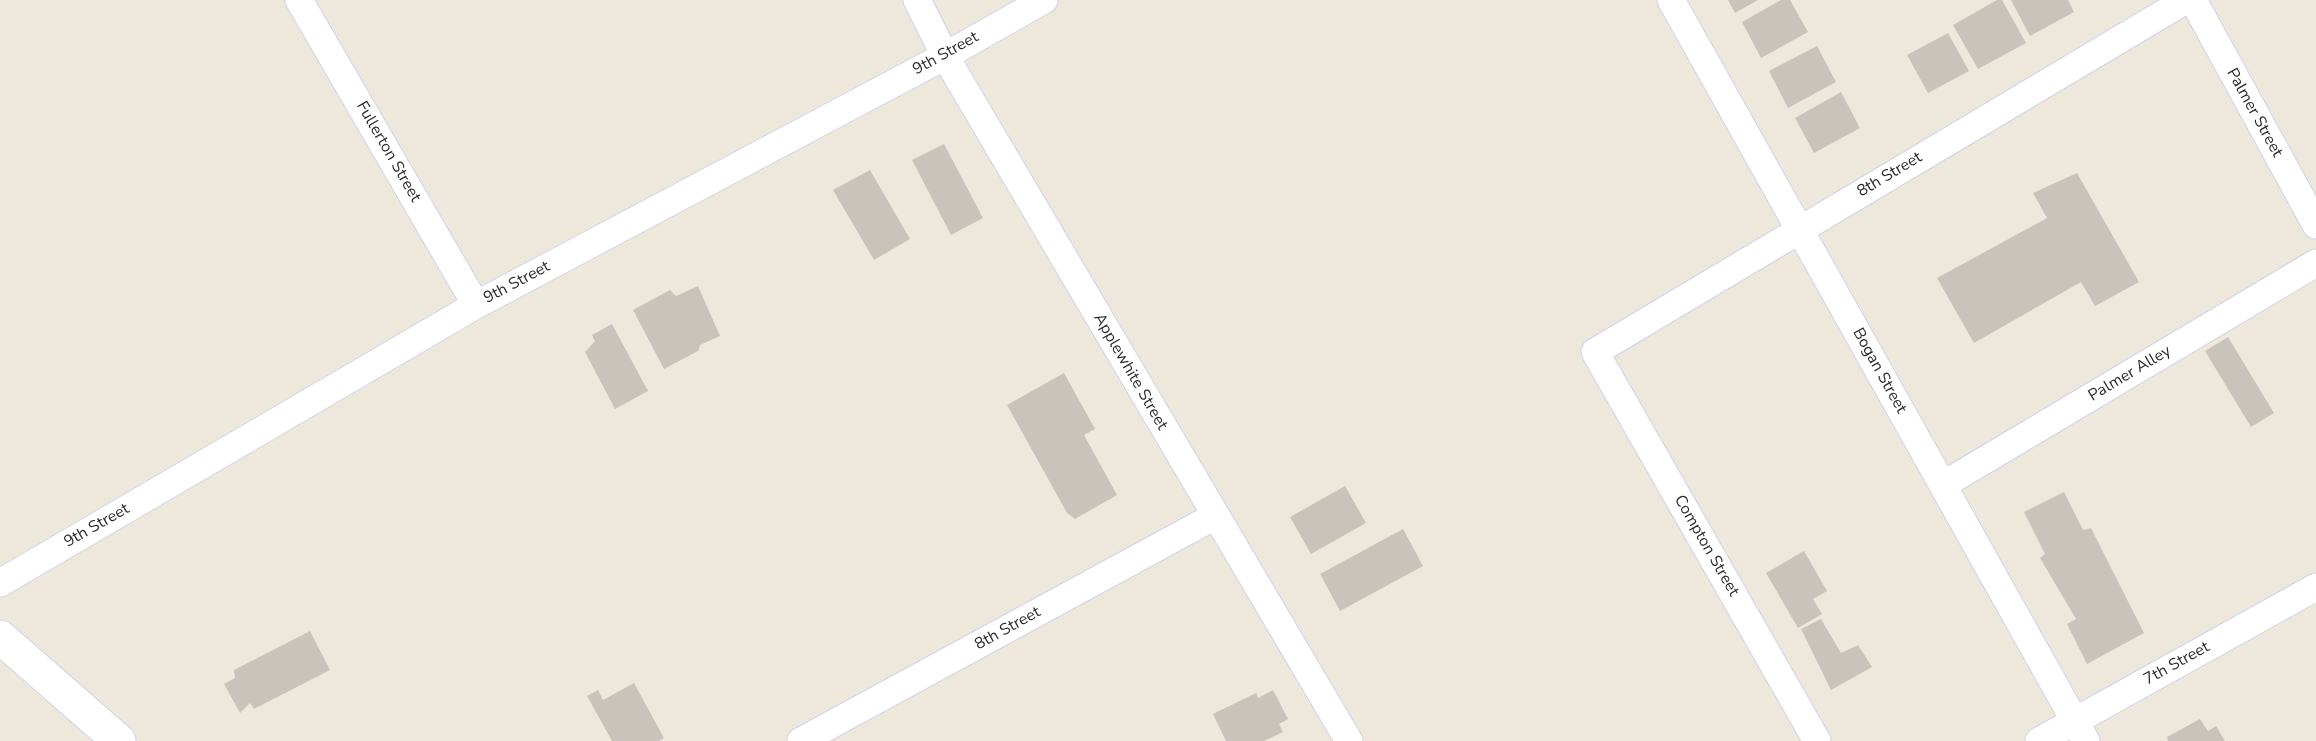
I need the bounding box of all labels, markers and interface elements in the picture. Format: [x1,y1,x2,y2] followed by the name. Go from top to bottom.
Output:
[910,28,982,80] street label: 9th Street
[2222,65,2286,161] street label: Palmer Street
[351,98,425,206] street label: Fullerton Street
[1854,148,1926,202] street label: 8th Street
[481,258,553,308] street label: 9th Street
[1089,310,1171,434] street label: Applewhite Street
[1848,325,1910,417] street label: Bogan Street
[2085,342,2175,406] street label: Palmer Alley
[1669,492,1743,600] street label: Compton Street
[61,500,133,552] street label: 9th Street
[972,603,1044,655] street label: 8th Street
[2141,638,2213,690] street label: 7th Street

